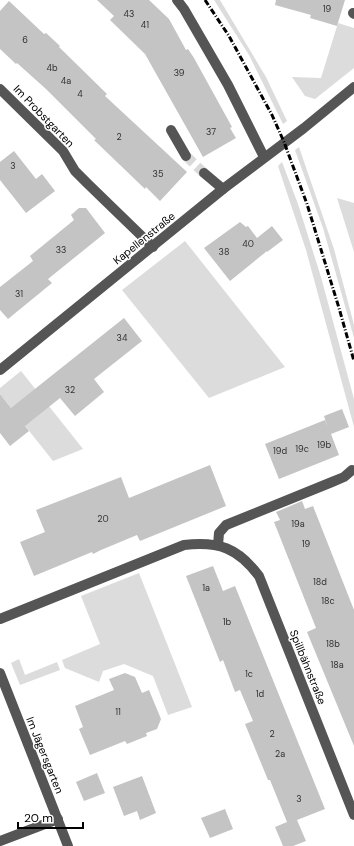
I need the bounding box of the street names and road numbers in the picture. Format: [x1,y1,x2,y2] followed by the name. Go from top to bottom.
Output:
[11,82,77,150] street label: Im Probstgarten
[110,209,178,267] street label: Kapellenstraße
[287,628,329,706] street label: Spillbähnstraße
[23,715,67,795] street label: Im Jägersgarten

